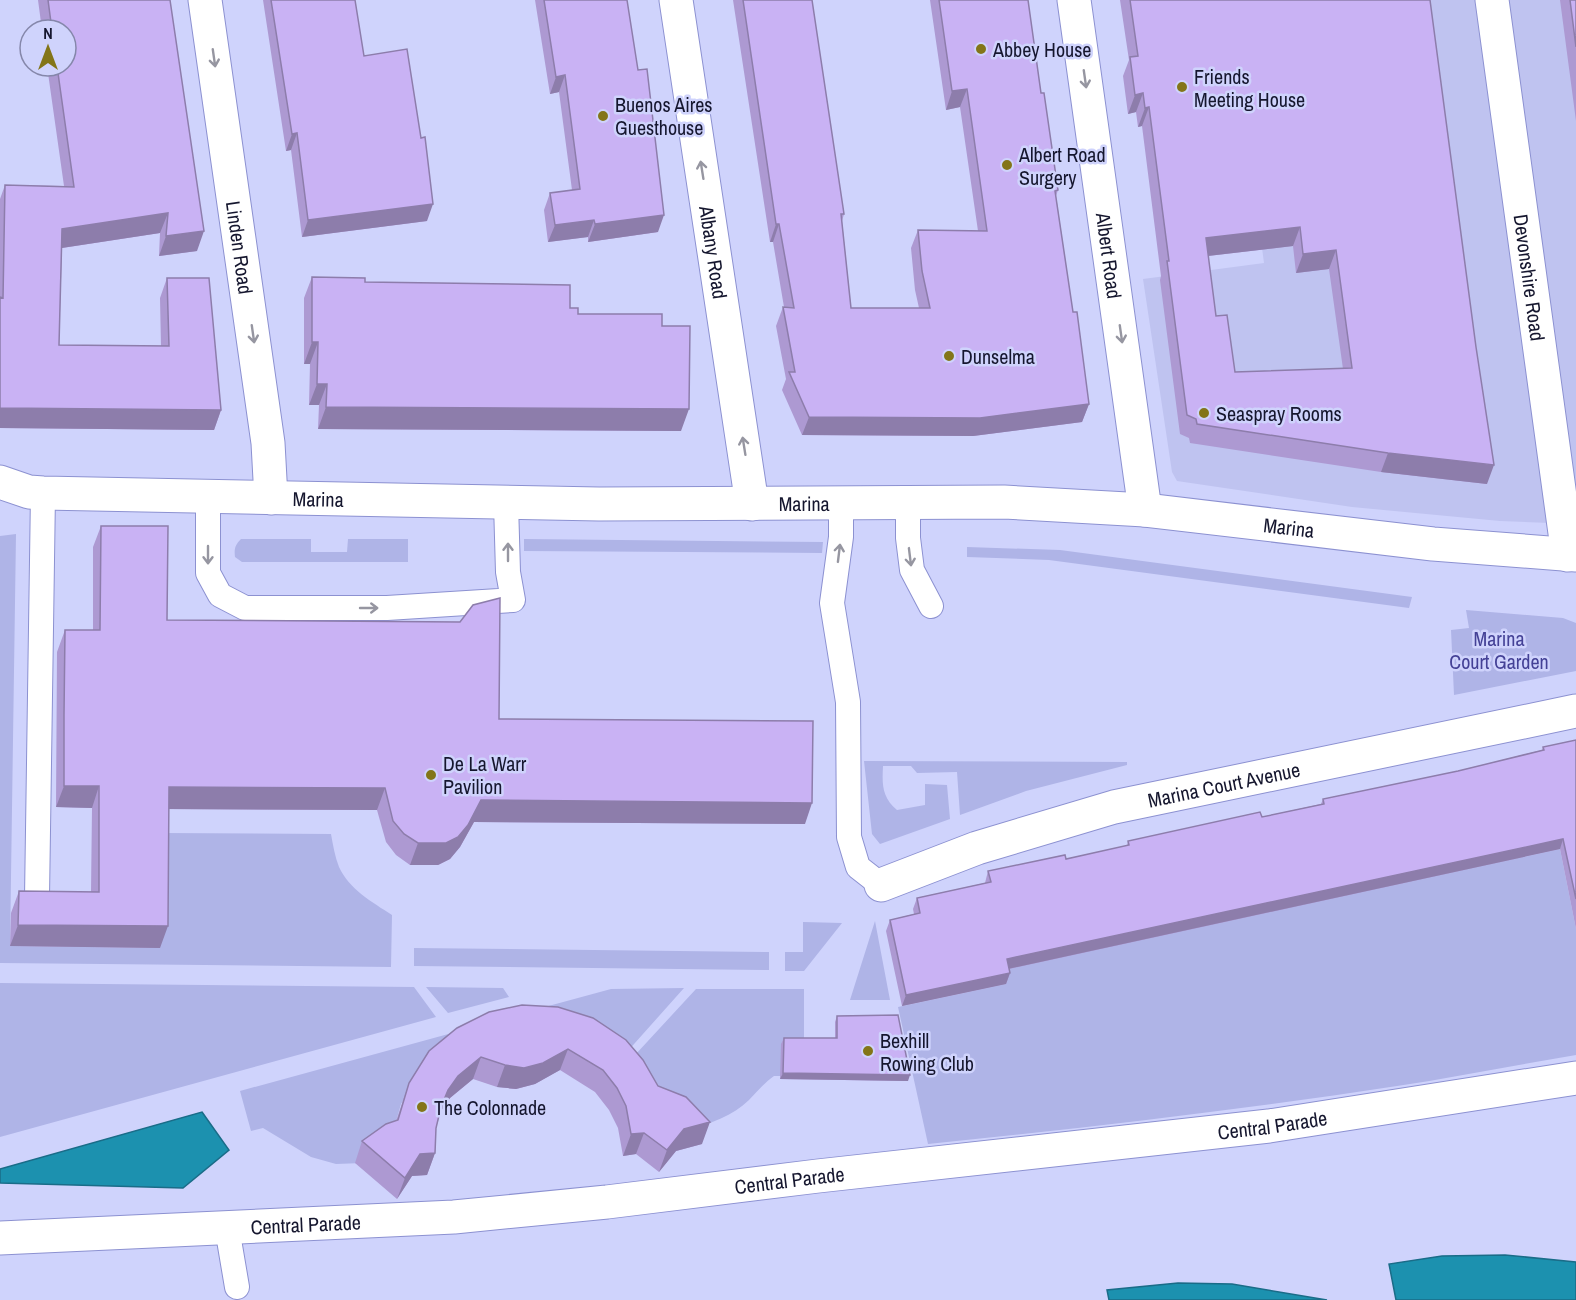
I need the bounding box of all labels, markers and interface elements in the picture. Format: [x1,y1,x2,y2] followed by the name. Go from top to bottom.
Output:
[18,18,78,78] north arrow
[43,22,53,44] text: N
[992,36,1091,63] place label: Abbey House
[974,42,988,56] marker: Abbey House
[208,48,219,67] one-way arrow
[1194,63,1305,113] place label: Friends Meeting House
[1080,68,1091,88] one-way arrow
[1175,80,1189,94] marker: Friends Meeting House
[615,91,713,141] place label: Buenos Aires Guesthouse
[596,109,610,123] marker: Buenos Aires Guesthouse
[1018,141,1106,191] place label: Albert Road Surgery
[1000,158,1014,172] marker: Albert Road Surgery
[696,160,707,180] one-way arrow
[220,199,260,296] street label: Linden Road
[694,203,734,301] street label: Albany Road
[1090,210,1129,300] street label: Albert Road
[1508,212,1552,342] street label: Devonshire Road
[247,324,258,344] one-way arrow
[1116,324,1127,344] one-way arrow
[961,343,1035,370] place label: Dunselma
[942,349,956,363] marker: Dunselma
[1216,400,1342,427] place label: Seaspray Rooms
[1197,406,1211,420] marker: Seaspray Rooms
[738,436,749,456] one-way arrow
[292,484,344,512] street label: Marina
[779,489,830,517] street label: Marina
[1262,511,1316,543] street label: Marina
[502,542,514,562] one-way arrow
[202,544,214,564] one-way arrow
[834,544,845,564] one-way arrow
[905,546,916,566] one-way arrow
[358,602,378,614] one-way arrow
[1449,625,1549,675] park label: Marina Court Garden
[443,750,527,800] place label: De La Warr Pavilion
[1145,755,1302,813] street label: Marina Court Avenue
[424,768,438,782] marker: De La Warr Pavilion
[880,1027,974,1077] place label: Bexhill Rowing Club
[861,1044,875,1058] marker: Bexhill Rowing Club
[434,1094,546,1121] place label: The Colonnade
[415,1100,429,1114] marker: The Colonnade
[1216,1104,1329,1145] street label: Central Parade
[733,1160,846,1200] street label: Central Parade
[250,1208,361,1240] street label: Central Parade

